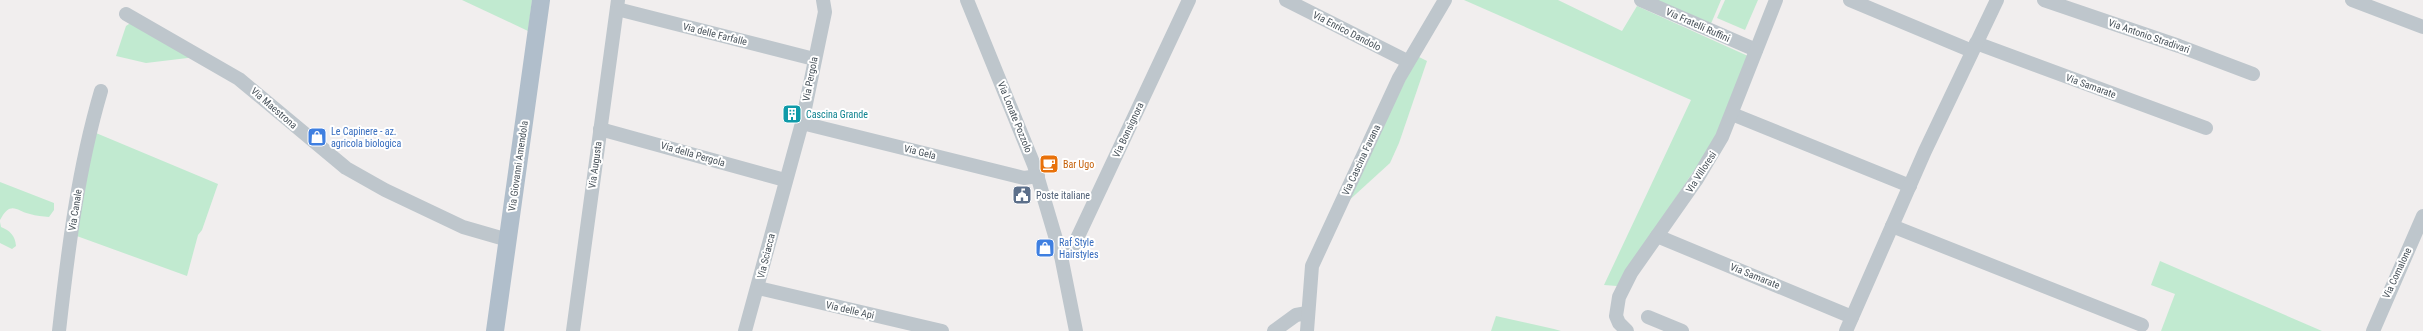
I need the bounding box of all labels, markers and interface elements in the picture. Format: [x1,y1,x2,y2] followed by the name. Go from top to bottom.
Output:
[1664,6,1732,44] street label: Via Fratelli Ruffini
[1311,9,1383,53] street label: Via Enrico Dandolo
[2107,17,2191,55] street label: Via Antonio Stradivari
[682,21,749,47] street label: Via delle Farfalle
[800,56,820,102] street label: Via Pergola
[2064,72,2118,100] street label: Via Samarate
[996,80,1034,154] street label: Via Lonate Pozzolo
[249,85,299,131] street label: Via Maestrona
[1110,100,1146,159] street label: Via Bonsignora
[781,103,803,125] building icon: Cascina Grande
[806,109,868,120] place label: Cascina Grande
[506,120,530,212] street label: Via Giovanni Amendola
[1340,123,1382,197] street label: Via Cascina Favana
[306,126,328,148] shop icon: Le Capinere - az. agricola biologica
[331,126,401,149] place label: Le Capinere - az. agricola biologica
[586,140,604,189] street label: Via Augusta
[660,140,727,169] street label: Via della Pergola
[903,143,937,161] street label: Via Gela
[1684,149,1718,195] street label: Via Villoresi
[1038,153,1060,175] cafe icon: Bar Ugo
[1063,159,1094,170] place label: Bar Ugo
[1011,184,1033,206] public building icon: Poste italiane
[66,188,84,232] street label: Via Canale
[1036,190,1090,201] place label: Poste italiane
[755,232,777,280] street label: Via Sciacca
[1034,237,1056,259] shop icon: Raf Style Hairstyles
[1059,237,1099,260] place label: Raf Style Hairstyles
[2380,246,2414,300] street label: Via Comalone
[1729,261,1782,291] street label: Via Samarate
[825,299,875,321] street label: Via delle Api

